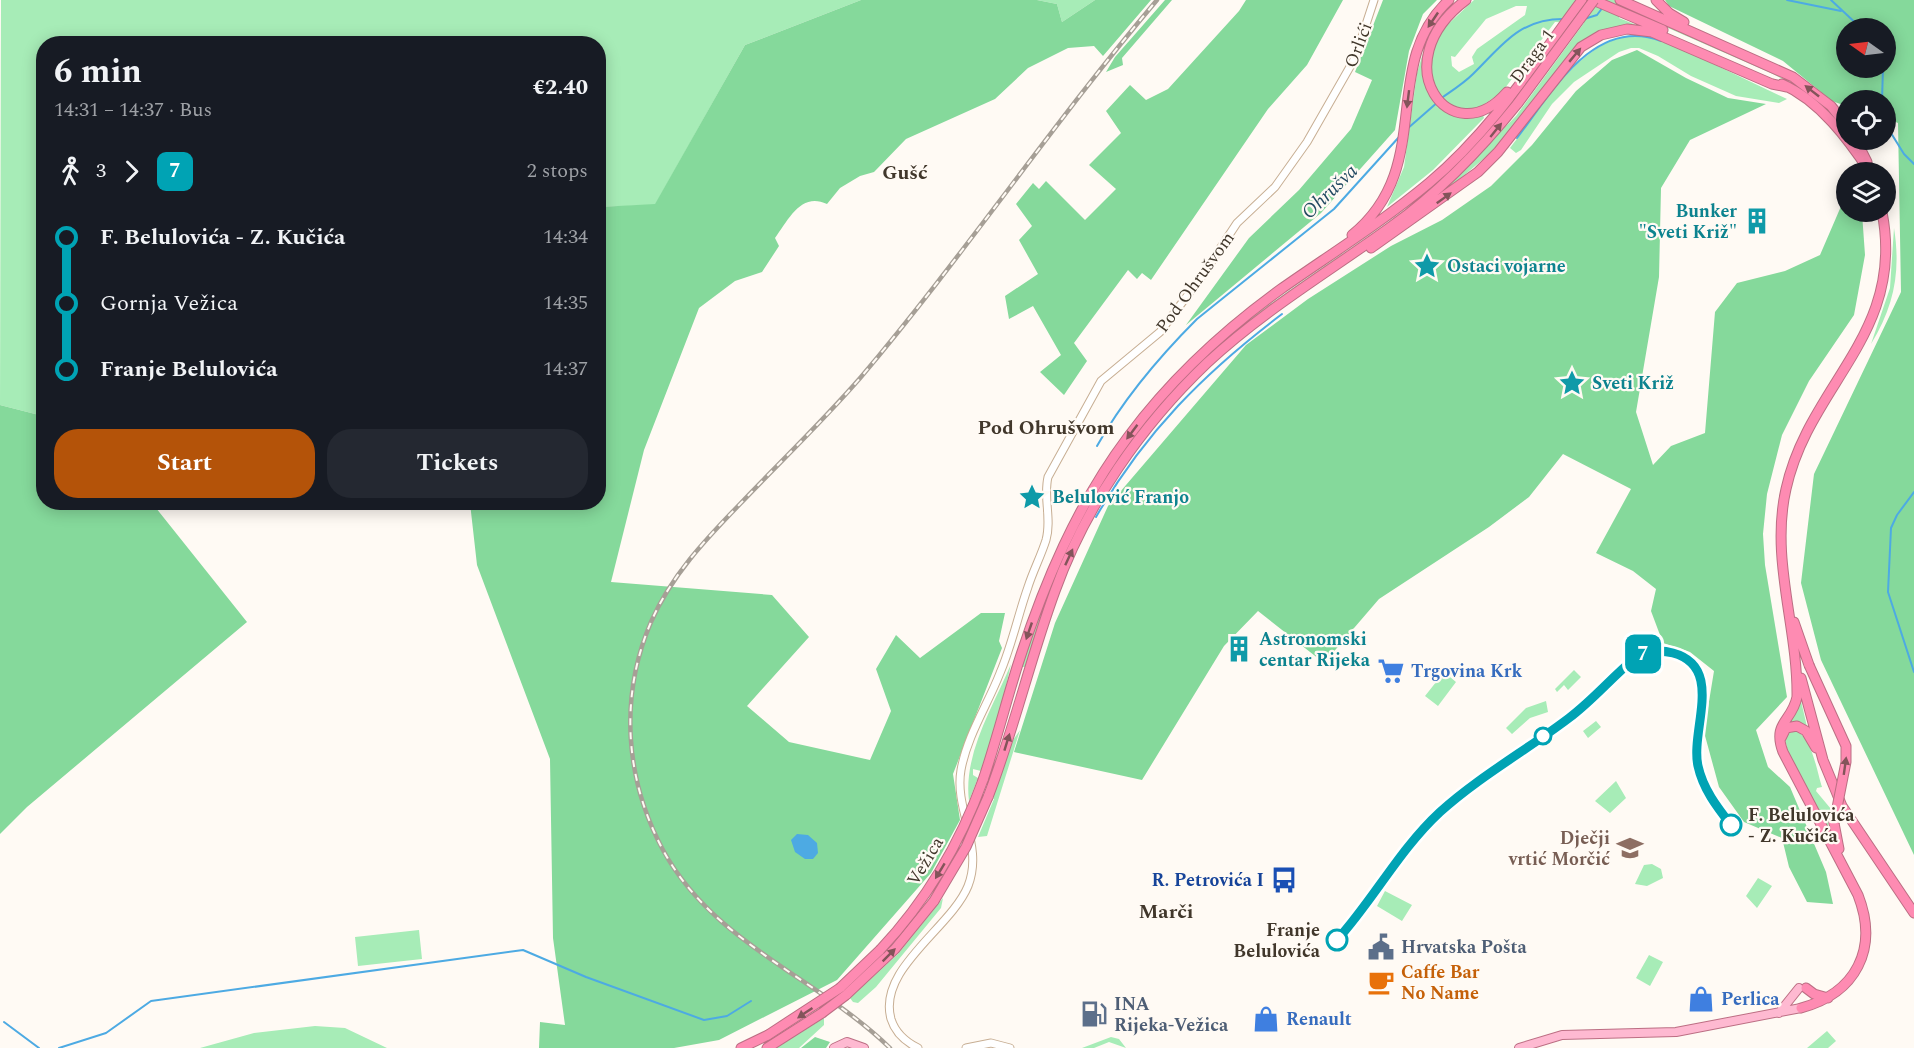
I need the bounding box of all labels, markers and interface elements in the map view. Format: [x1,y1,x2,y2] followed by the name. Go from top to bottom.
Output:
[1427,11,1438,28] one-way arrow
[1337,18,1379,72] street label: Orlići
[1836,18,1896,78] north arrow
[1836,18,1896,222] map controls
[1503,23,1562,89] street label: Draga 1
[54,47,142,97] text: 6 min
[1568,48,1581,63] one-way arrow
[533,71,588,104] text: €2.40
[1805,86,1820,98] one-way arrow
[1404,90,1413,109] one-way arrow
[1836,90,1896,150] button: locate
[54,95,212,125] text: 14:31 – 14:37 · Bus
[1490,122,1502,137] one-way arrow
[54,155,87,188] icon: walk
[115,155,148,188] icon: forward
[169,155,181,187] text: 7
[96,156,106,186] text: 3
[527,156,588,186] text: 2 stops
[1295,157,1365,226] water label: Ohrušva
[882,158,928,188] district label: Gušć
[1836,162,1896,222] button: layers
[1436,192,1452,204] one-way arrow
[1639,198,1737,246] place label: Bunker "Sveti Križ"
[1742,206,1772,236] building icon: Bunker "Sveti Križ"
[100,221,345,254] text: F. Belulovića - Z. Kučića
[543,222,588,252] text: 14:34
[1149,226,1241,339] street label: Pod Ohrušvom
[1412,251,1442,281] place icon: Ostaci vojarne
[1447,253,1566,280] place label: Ostaci vojarne
[100,287,238,320] text: Gornja Vežica
[543,288,588,318] text: 14:35
[100,353,278,386] text: Franje Belulovića
[543,354,588,384] text: 14:37
[1557,368,1587,398] place icon: Sveti Križ
[1592,370,1674,397] place label: Sveti Križ
[978,413,1114,443] district label: Pod Ohrušvom
[1125,424,1138,440] one-way arrow
[54,429,315,498] button: Start
[327,429,588,498] button: Tickets
[1017,482,1047,512] place icon: Belulović Franjo
[1052,484,1189,511] place label: Belulović Franjo
[1065,549,1074,566] one-way arrow
[1024,622,1034,640] one-way arrow
[1259,626,1371,674] place label: Astronomski centar Rijeka
[1224,634,1254,664] building icon: Astronomski centar Rijeka
[1624,634,1662,674] line badge: 7
[1637,638,1649,670] text: 7
[1376,656,1406,686] supermarket icon: Trgovina Krk
[1411,658,1522,685] place label: Trgovina Krk
[1534,727,1552,745] unlabelled marker
[1002,733,1012,751] one-way arrow
[1841,757,1850,776] one-way arrow
[1748,802,1855,850] place label: F. Belulovića - Z. Kučića
[1720,814,1742,836] marker: F. Belulovića - Z. Kučića
[1508,825,1610,873] place label: Dječji vrtić Morčić
[900,831,951,891] street label: Vežica
[1615,833,1645,863] school or university icon: Dječji vrtić Morčić
[935,863,946,879] one-way arrow
[1269,865,1299,895] bus stop icon: R. Petrovića I
[1152,867,1264,894] place label: R. Petrovića I
[1138,897,1194,927] district label: Marči
[1233,917,1321,965] place label: Franje Belulovića
[1326,929,1348,951] marker: Franje Belulovića
[1366,932,1396,962] public building icon: Hrvatska Pošta
[1401,934,1528,961] place label: Hrvatska Pošta
[882,949,896,963] one-way arrow
[1401,959,1480,1007] place label: Caffe Bar No Name
[1366,967,1396,997] cafe icon: Caffe Bar No Name
[1686,984,1716,1014] shop icon: Perlica
[1721,986,1780,1013] place label: Perlica
[1114,991,1229,1039] place label: INA Rijeka-Vežica
[1079,999,1109,1029] fuel station icon: INA Rijeka-Vežica
[1251,1004,1281,1034] shop icon: Renault
[1286,1006,1352,1033] place label: Renault
[797,1007,813,1018] one-way arrow

